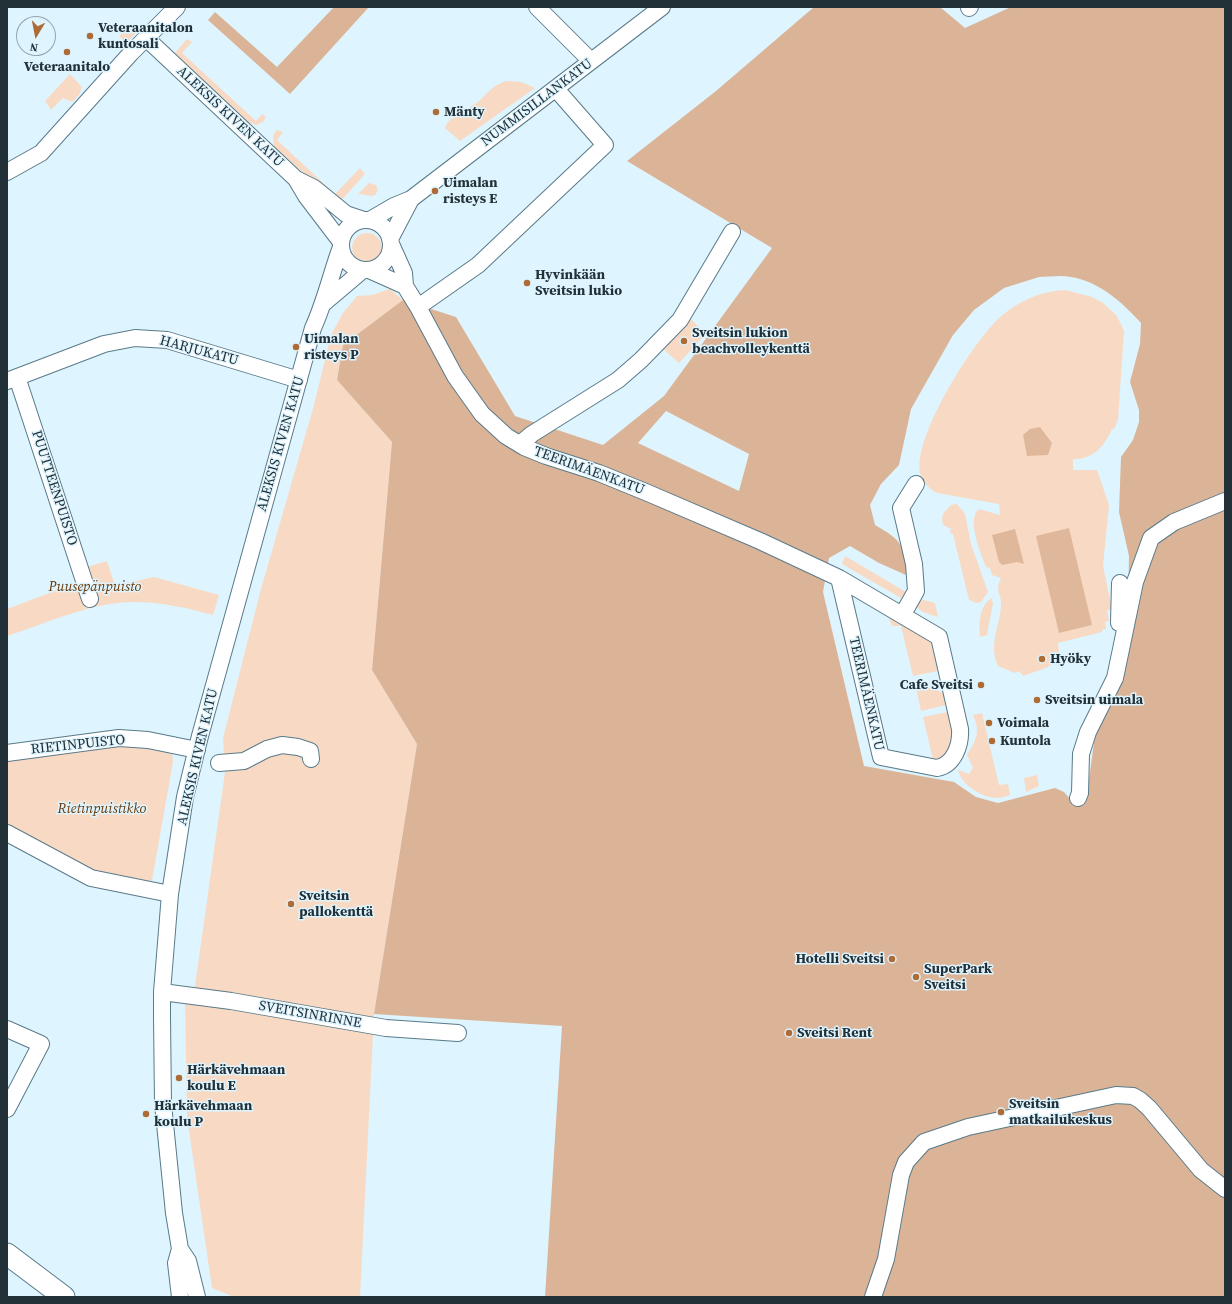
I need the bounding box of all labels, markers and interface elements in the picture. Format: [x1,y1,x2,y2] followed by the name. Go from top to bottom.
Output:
[16,16,56,56] north arrow
[98,20,193,52] place label: Veteraanitalon kuntosali
[85,31,95,41] marker: Veteraanitalon kuntosali
[29,39,39,55] text: N
[62,47,72,57] marker: Veteraanitalo
[478,56,596,150] street label: NUMMISILLANKATU
[24,59,110,75] place label: Veteraanitalo
[173,63,287,171] street label: ALEKSIS KIVEN KATU
[444,104,485,120] place label: Mänty
[431,107,441,117] marker: Mänty
[443,175,498,208] place label: Uimalan risteys E
[430,186,440,196] marker: Uimalan risteys E
[535,267,622,300] place label: Hyvinkään Sveitsin lukio
[522,278,532,288] marker: Hyvinkään Sveitsin lukio
[692,325,810,358] place label: Sveitsin lukion beachvolleykenttä
[304,331,359,364] place label: Uimalan risteys P
[158,332,240,370] street label: HARJUKATU
[679,336,689,346] marker: Sveitsin lukion beachvolleykenttä
[291,342,301,352] marker: Uimalan risteys P
[254,374,308,514] street label: ALEKSIS KIVEN KATU
[27,428,81,548] street label: PUUTTEENPUISTO
[531,443,647,499] street label: TEERIMÄENKATU
[49,579,141,595] park label: Puusepänpuisto
[845,635,887,753] street label: TEERIMÄENKATU
[1050,651,1091,667] place label: Hyöky
[1037,654,1047,664] marker: Hyöky
[900,677,973,693] place label: Cafe Sveitsi
[976,680,986,690] marker: Cafe Sveitsi
[174,687,222,827] street label: ALEKSIS KIVEN KATU
[1045,692,1143,708] place label: Sveitsin uimala
[1032,695,1042,705] marker: Sveitsin uimala
[997,715,1049,731] place label: Voimala
[984,718,994,728] marker: Voimala
[30,732,126,758] street label: RIETINPUISTO
[1000,733,1051,749] place label: Kuntola
[987,736,997,746] marker: Kuntola
[58,801,146,817] park label: Rietinpuistikko
[299,888,373,920] place label: Sveitsin pallokenttä
[286,899,296,909] marker: Sveitsin pallokenttä
[795,951,884,967] place label: Hotelli Sveitsi
[887,954,897,964] marker: Hotelli Sveitsi
[924,961,992,994] place label: SuperPark Sveitsi
[911,972,921,982] marker: SuperPark Sveitsi
[257,998,363,1032] street label: SVEITSINRINNE
[797,1025,872,1041] place label: Sveitsi Rent
[784,1028,794,1038] marker: Sveitsi Rent
[187,1062,285,1094] place label: Härkävehmaan koulu E
[174,1073,184,1083] marker: Härkävehmaan koulu E
[1009,1096,1112,1128] place label: Sveitsin matkailukeskus
[154,1098,252,1130] place label: Härkävehmaan koulu P
[996,1107,1006,1117] marker: Sveitsin matkailukeskus
[141,1109,151,1119] marker: Härkävehmaan koulu P

